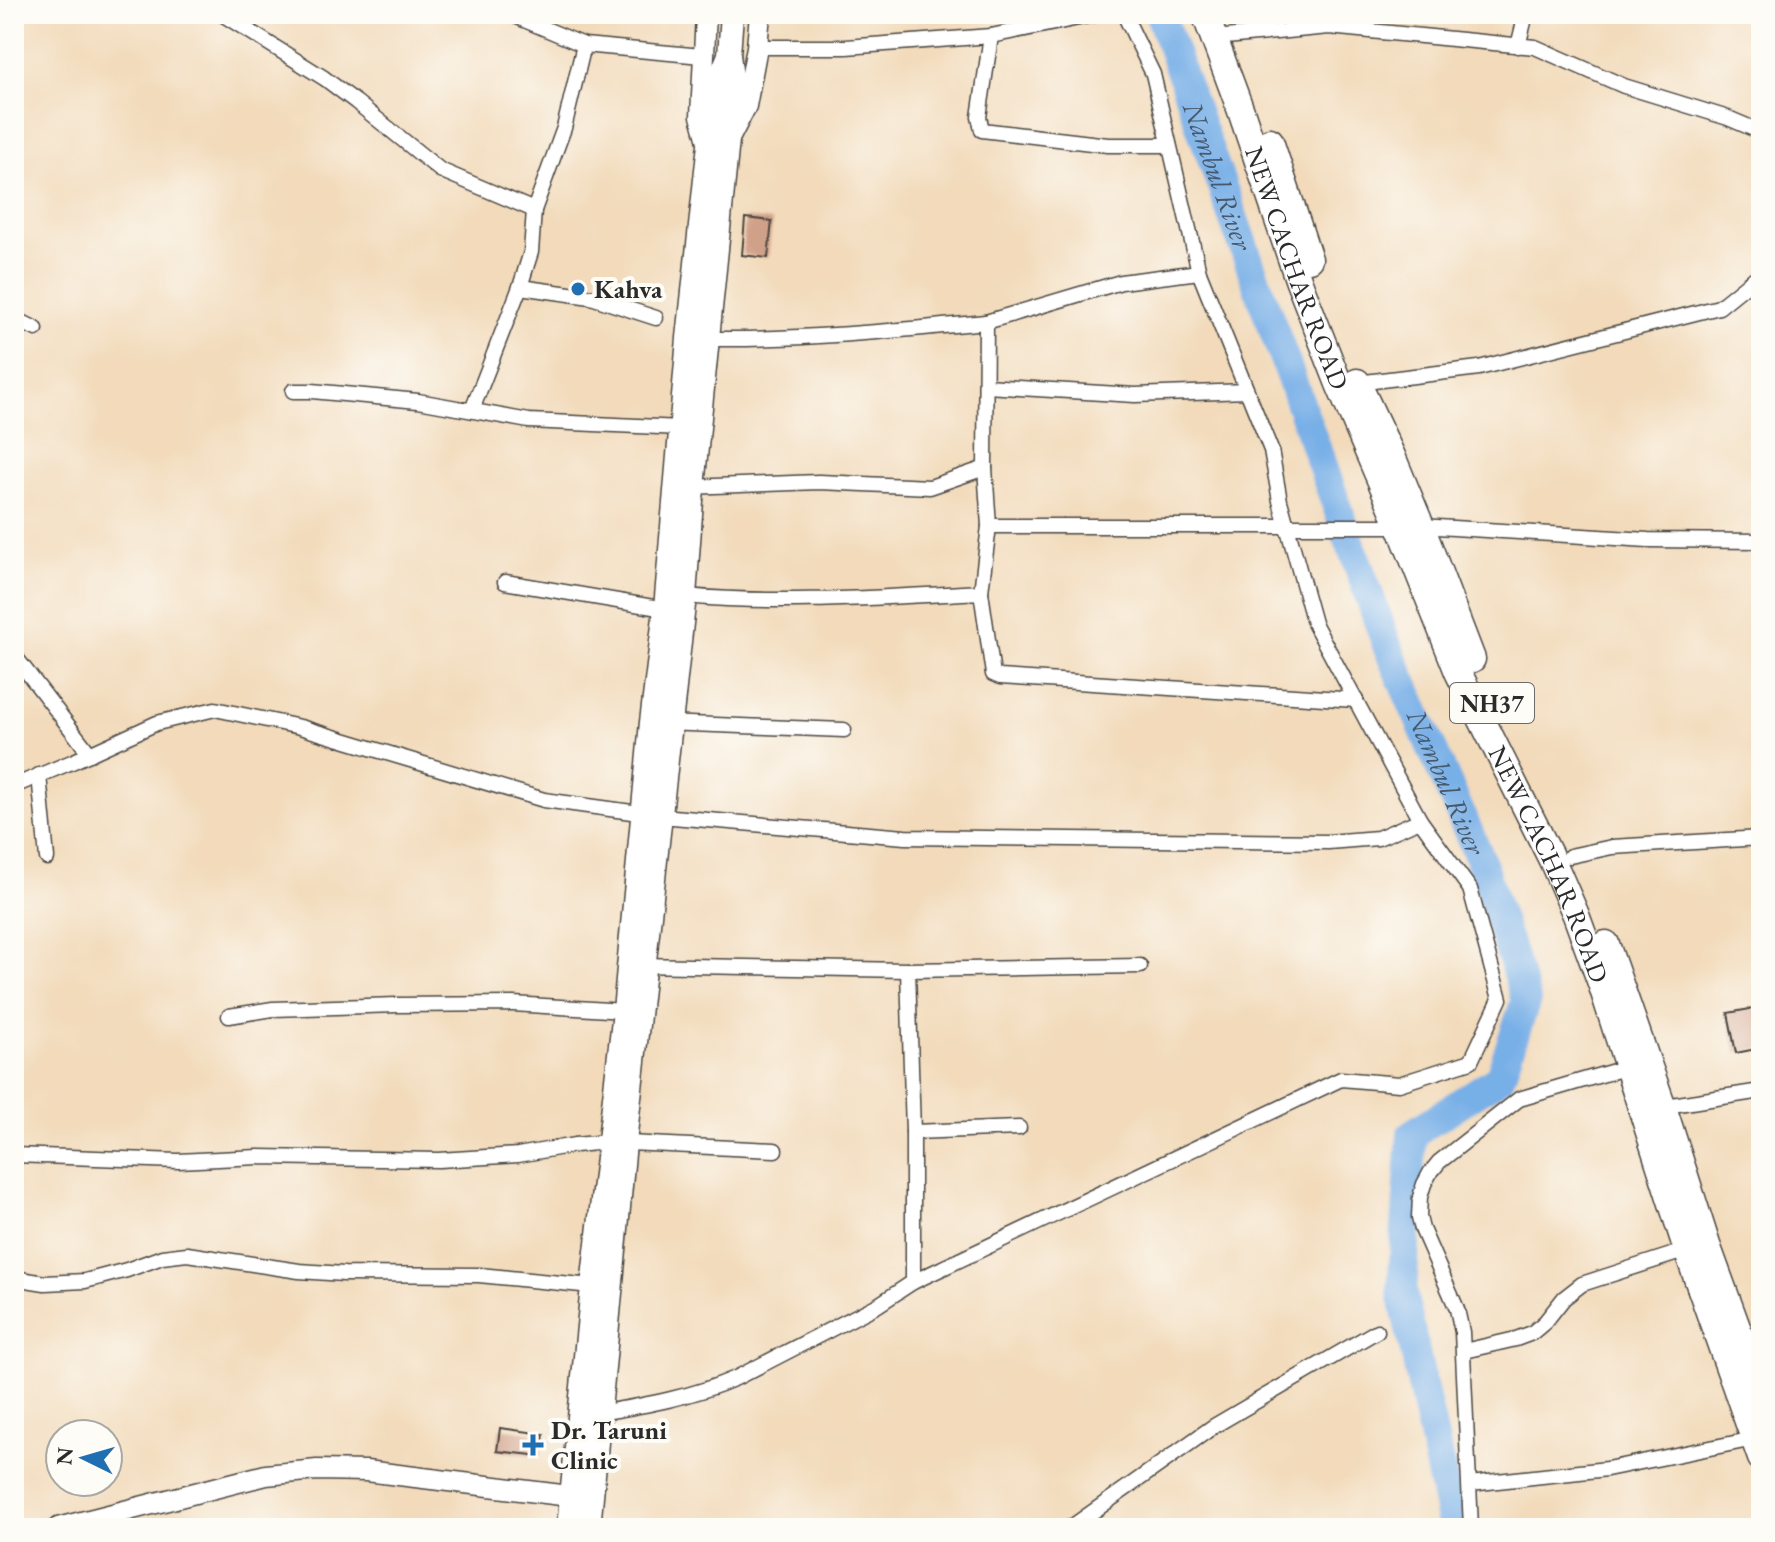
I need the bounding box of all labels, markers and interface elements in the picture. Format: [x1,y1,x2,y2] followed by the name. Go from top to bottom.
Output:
[1175,96,1262,256] water label: Nambul River
[1237,142,1357,395] street label: NEW CACHAR ROAD
[594,272,663,306] place label: Kahva
[569,280,587,298] marker: Kahva
[1450,683,1534,723] road number: NH37
[1399,703,1495,862] water label: Nambul River
[1481,740,1616,987] street label: NEW CACHAR ROAD
[551,1413,667,1477] place label: Dr. Taruni Clinic
[44,1418,124,1498] north arrow
[522,1434,544,1456] marker: Dr. Taruni Clinic
[49,1446,80,1466] text: N

